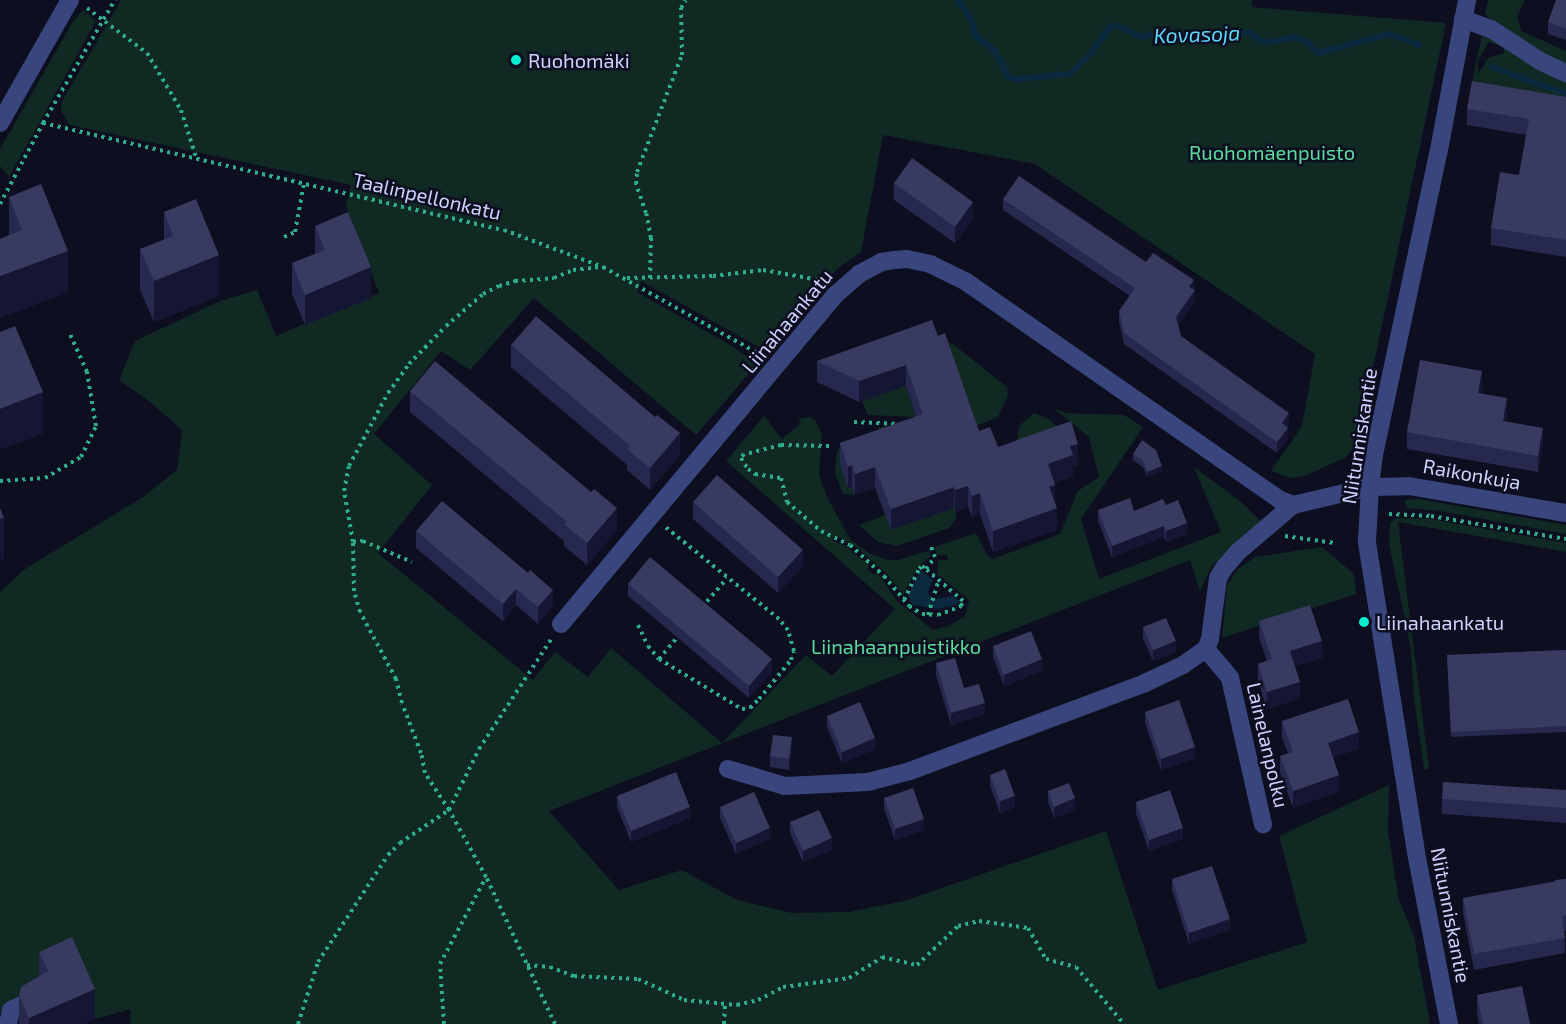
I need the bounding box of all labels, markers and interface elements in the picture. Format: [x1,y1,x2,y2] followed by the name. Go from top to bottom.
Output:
[1153,20,1241,48] water label: Kovasoja
[528,48,630,72] place label: Ruohomäki
[509,53,523,67] marker: Ruohomäki
[1189,140,1355,164] park label: Ruohomäenpuisto
[350,167,504,225] street label: Taalinpellonkatu
[737,264,837,378] street label: Liinahaankatu
[1336,366,1382,506] street label: Niitunniskantie
[1421,454,1523,494] street label: Raikonkuja
[1376,610,1504,634] place label: Liinahaankatu
[1357,615,1371,629] marker: Liinahaankatu
[811,634,981,658] park label: Liinahaanpuistikko
[1242,680,1294,810] street label: Lainelanpolku
[1426,845,1476,985] street label: Niitunniskantie

